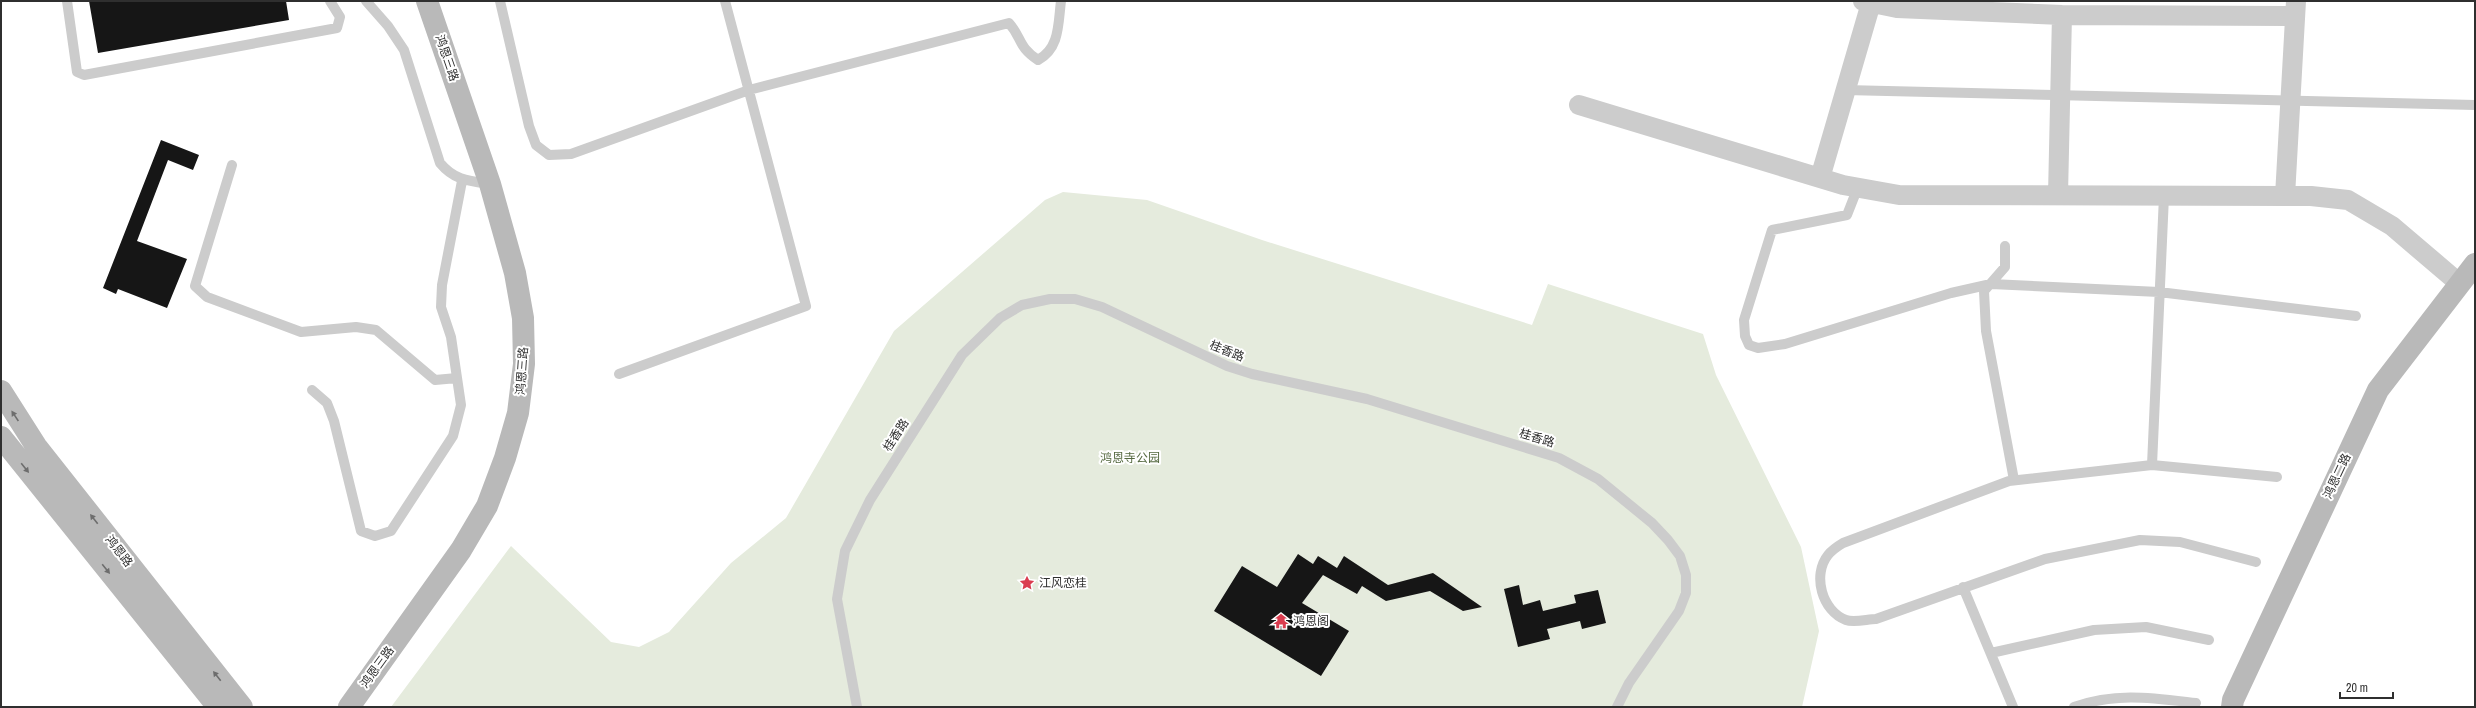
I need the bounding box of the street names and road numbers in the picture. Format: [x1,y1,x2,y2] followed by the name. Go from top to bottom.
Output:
[432,33,462,83] street label: 鸿恩三路
[1207,337,1247,365] street label: 桂香路
[512,346,532,396] street label: 鸿恩三路
[879,416,913,454] street label: 桂香路
[1517,425,1557,451] street label: 桂香路
[2320,451,2354,501] street label: 鸿恩二路
[102,532,136,570] street label: 鸿恩路
[356,643,398,691] street label: 鸿恩三路

